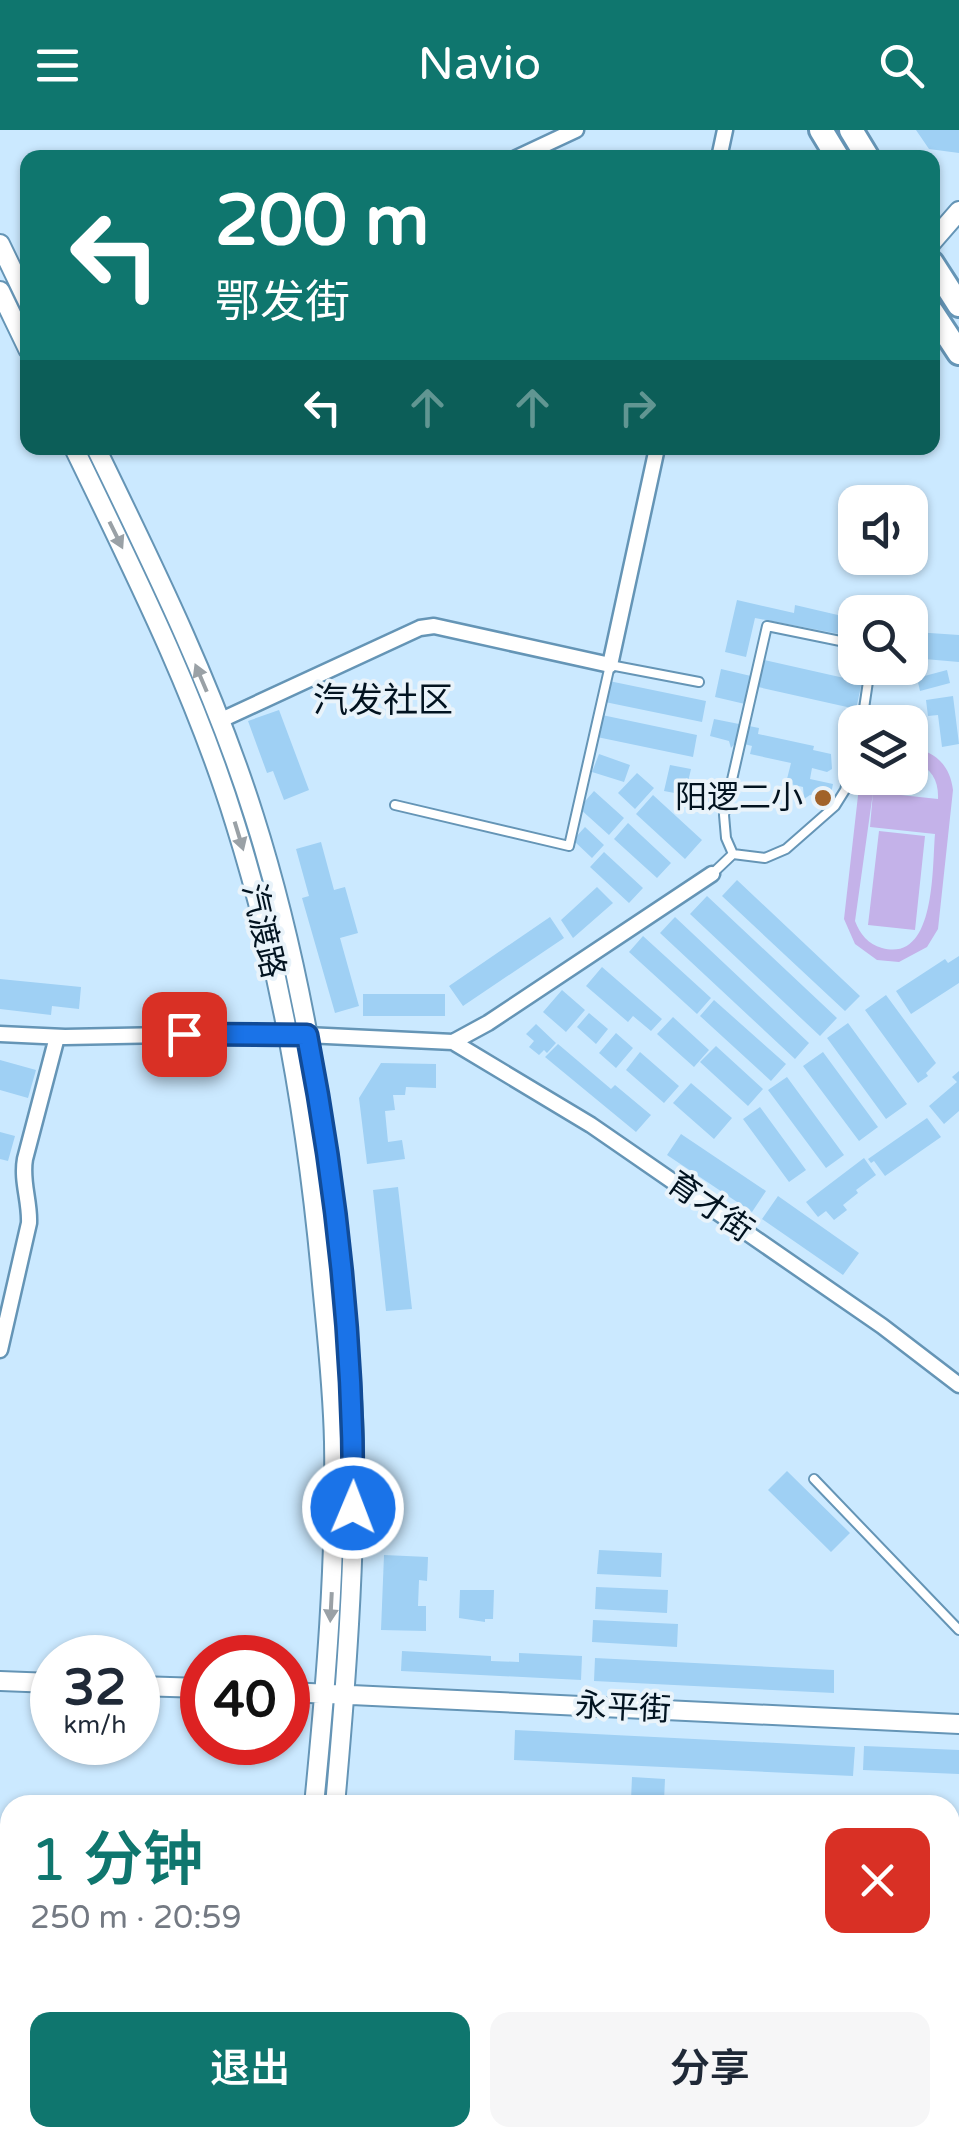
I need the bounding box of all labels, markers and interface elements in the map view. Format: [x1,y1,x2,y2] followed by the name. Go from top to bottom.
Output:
[30,38,85,93] icon: menu
[418,38,541,92] text: Navio
[874,38,929,93] icon: search
[215,180,429,264] text: 200 m
[50,190,180,320] icon: left
[215,276,350,330] text: 鄂发街
[295,380,350,435] icon: left
[400,380,455,435] icon: ahead
[505,380,560,435] icon: ahead
[610,380,665,435] icon: right
[838,485,928,795] map controls
[838,485,928,575] button: sound
[108,521,125,550] one-way arrow
[838,595,928,685] button: search
[193,663,209,693] one-way arrow
[313,680,453,722] district label: 汽发社区
[838,705,928,795] button: layers
[675,779,803,817] place label: 阳逻二小
[812,787,834,809] marker: 阳逻二小
[232,821,247,852] one-way arrow
[234,880,292,982] street label: 汽渡路
[142,992,227,1077] pin
[157,1007,212,1062] icon: arrive
[660,1164,760,1250] street label: 育才街
[301,1456,405,1560] position arrow
[323,1592,339,1624] one-way arrow
[180,1635,310,1765] speed limit sign: 40
[64,1658,126,1718] text: 32
[574,1687,672,1729] street label: 永平街
[64,1710,126,1740] text: km/h
[30,1825,203,1897] text: 1 分钟
[825,1828,930,1933] button: close
[30,1899,242,1937] text: 250 m · 20:59
[30,2012,470,2127] button: 退出
[490,2012,930,2127] button: 分享

